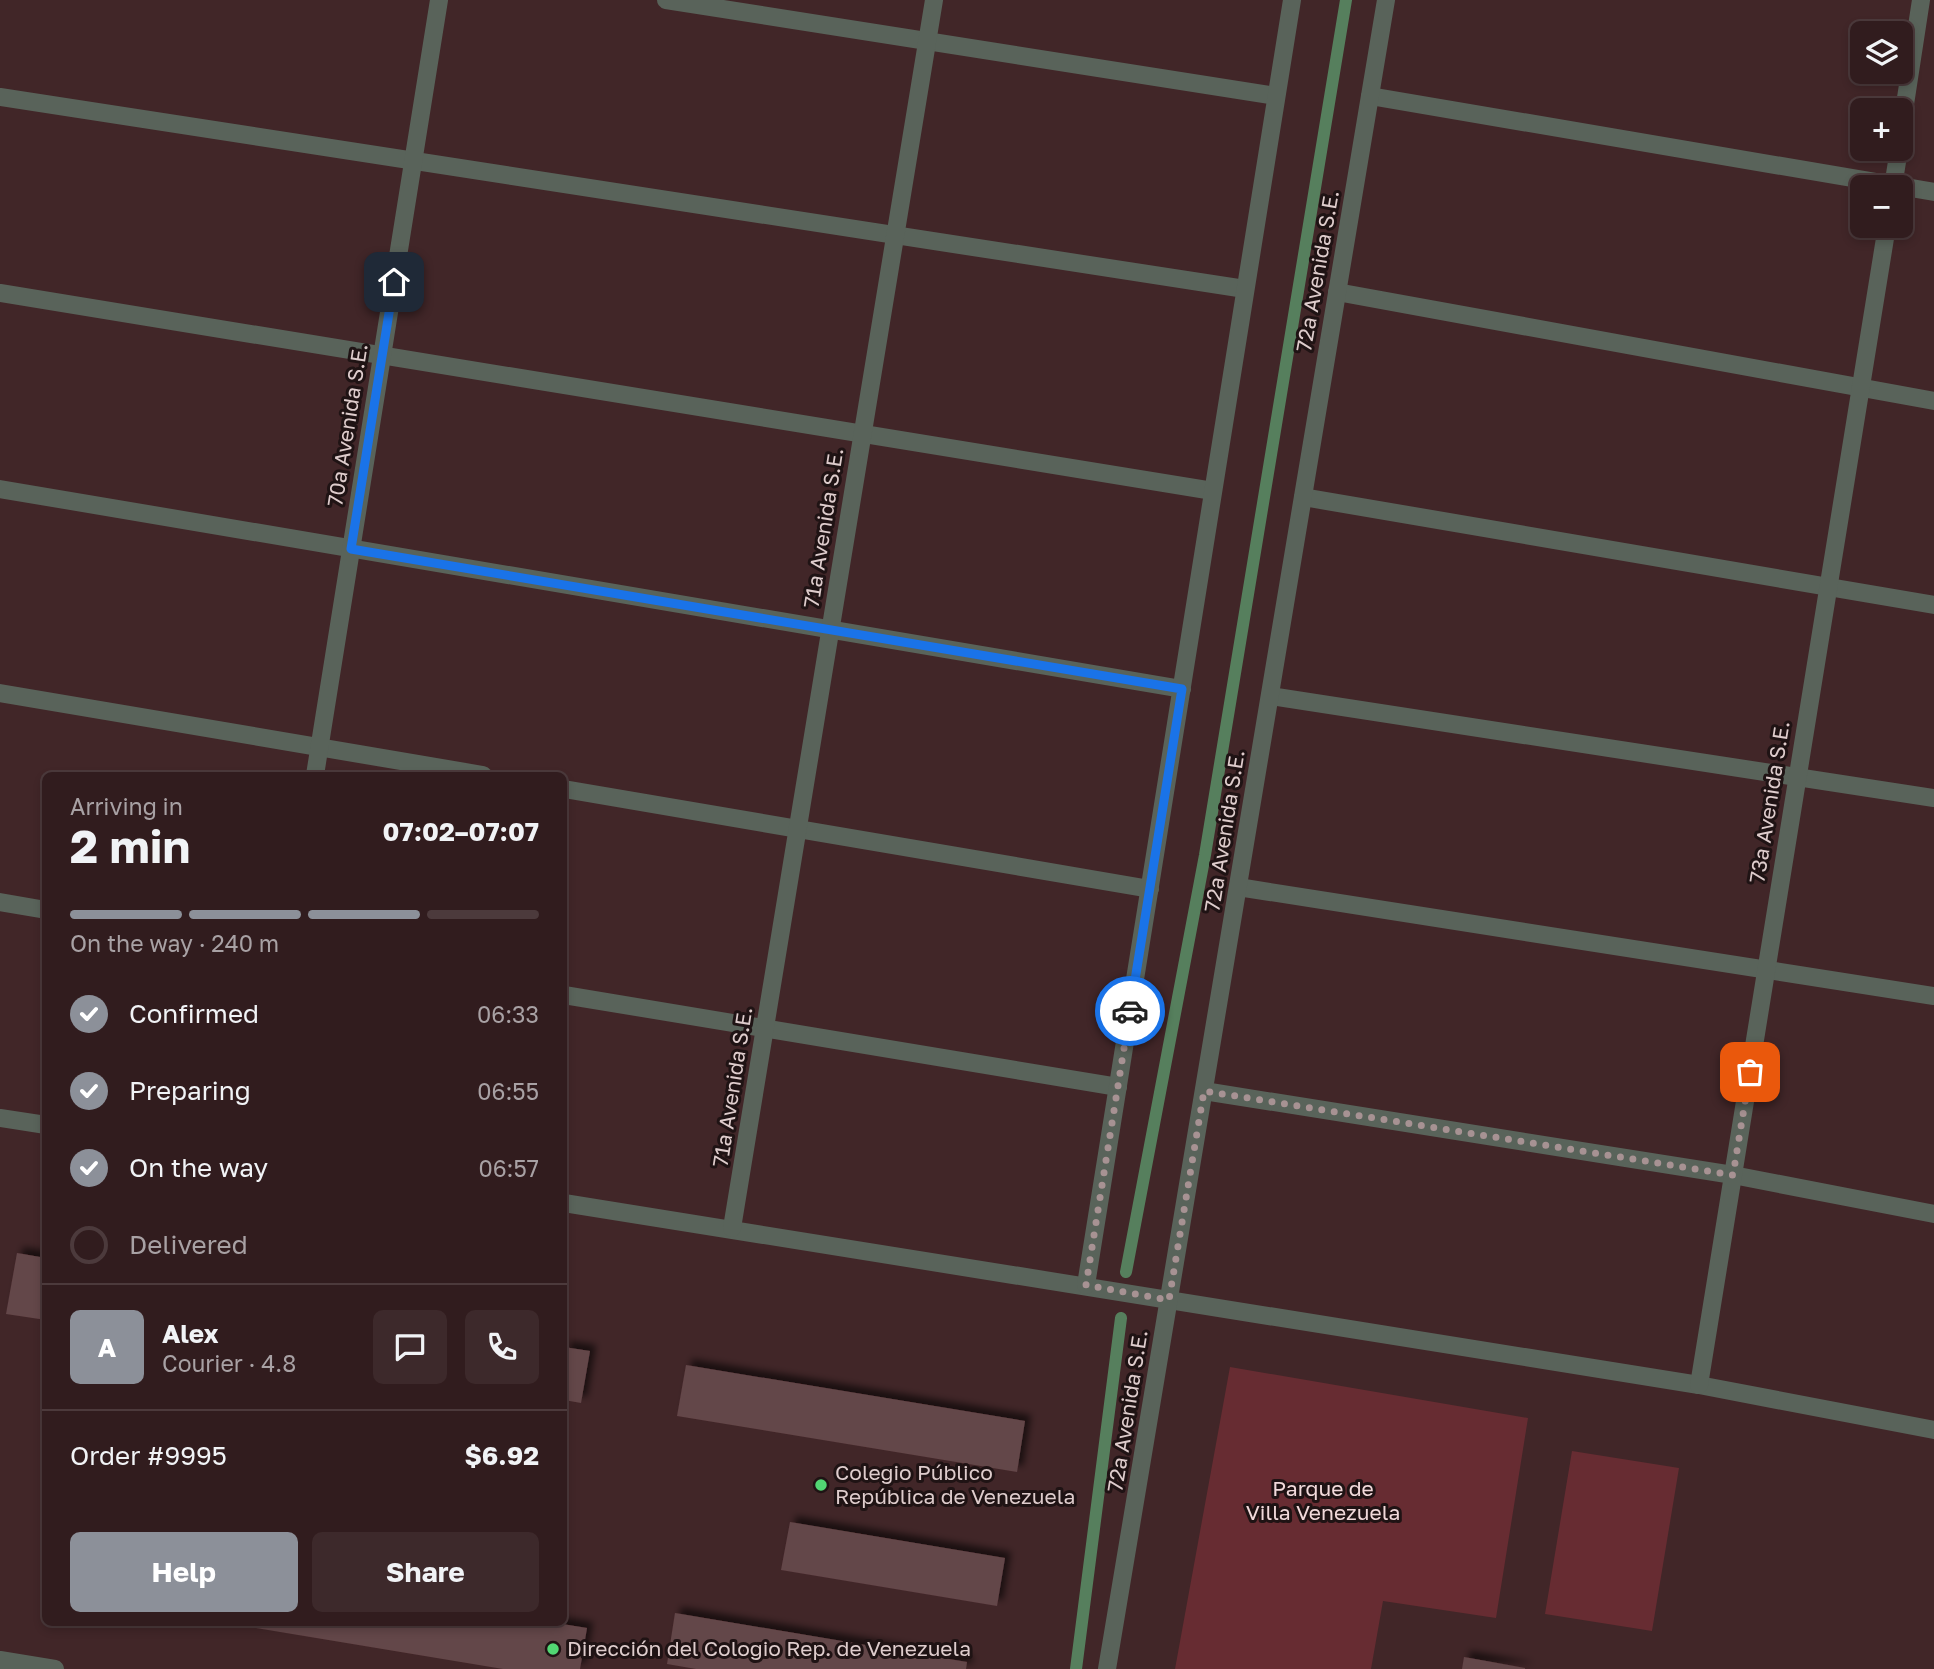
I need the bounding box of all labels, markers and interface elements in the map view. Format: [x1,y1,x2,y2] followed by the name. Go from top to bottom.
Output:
[1850,21,1913,238] map controls
[1850,21,1913,84] button: layers
[1850,98,1913,161] button: +
[1850,175,1913,238] button: −
[1290,188,1344,354] street label: 72a Avenida S.E.
[364,252,424,312] pin
[375,263,413,301] icon: home
[321,341,373,508] street label: 70a Avenida S.E.
[798,446,849,610] street label: 71a Avenida S.E.
[1743,719,1795,885] street label: 73a Avenida S.E.
[1198,748,1250,914] street label: 72a Avenida S.E.
[70,792,183,820] text: Arriving in
[383,816,539,847] text: 07:02–07:07
[70,818,190,873] text: 2 min
[70,929,279,957] text: On the way · 240 m
[1095,976,1165,1046] courier
[1111,992,1149,1030] icon: car
[70,995,108,1033] icon: check
[129,998,259,1029] text: Confirmed
[477,1000,539,1028] text: 06:33
[707,1005,758,1169] street label: 71a Avenida S.E.
[1720,1042,1780,1102] pin
[1731,1053,1769,1091] icon: bag
[70,1072,108,1110] icon: check
[129,1075,251,1106] text: Preparing
[477,1077,539,1105] text: 06:55
[70,1149,108,1187] icon: check
[129,1152,268,1183] text: On the way
[478,1154,539,1182] text: 06:57
[129,1229,248,1260] text: Delivered
[373,1310,447,1384] button: chat
[465,1310,539,1384] button: phone
[162,1318,219,1349] text: Alex
[1101,1328,1153,1494] street label: 72a Avenida S.E.
[98,1332,116,1363] text: A
[162,1349,296,1377] text: Courier · 4.8
[70,1440,227,1471] text: Order #9995
[464,1440,539,1471] text: $6.92
[835,1459,1075,1509] place label: Colegio Público República de Venezuela
[1246,1475,1400,1525] park label: Parque de Villa Venezuela
[813,1477,829,1493] marker: Colegio Público República de Venezuela
[70,1532,298,1612] button: Help
[312,1532,539,1612] button: Share
[567,1635,971,1661] place label: Dirección del Cologio Rep. de Venezuela
[545,1641,561,1657] marker: Dirección del Cologio Rep. de Venezuela

